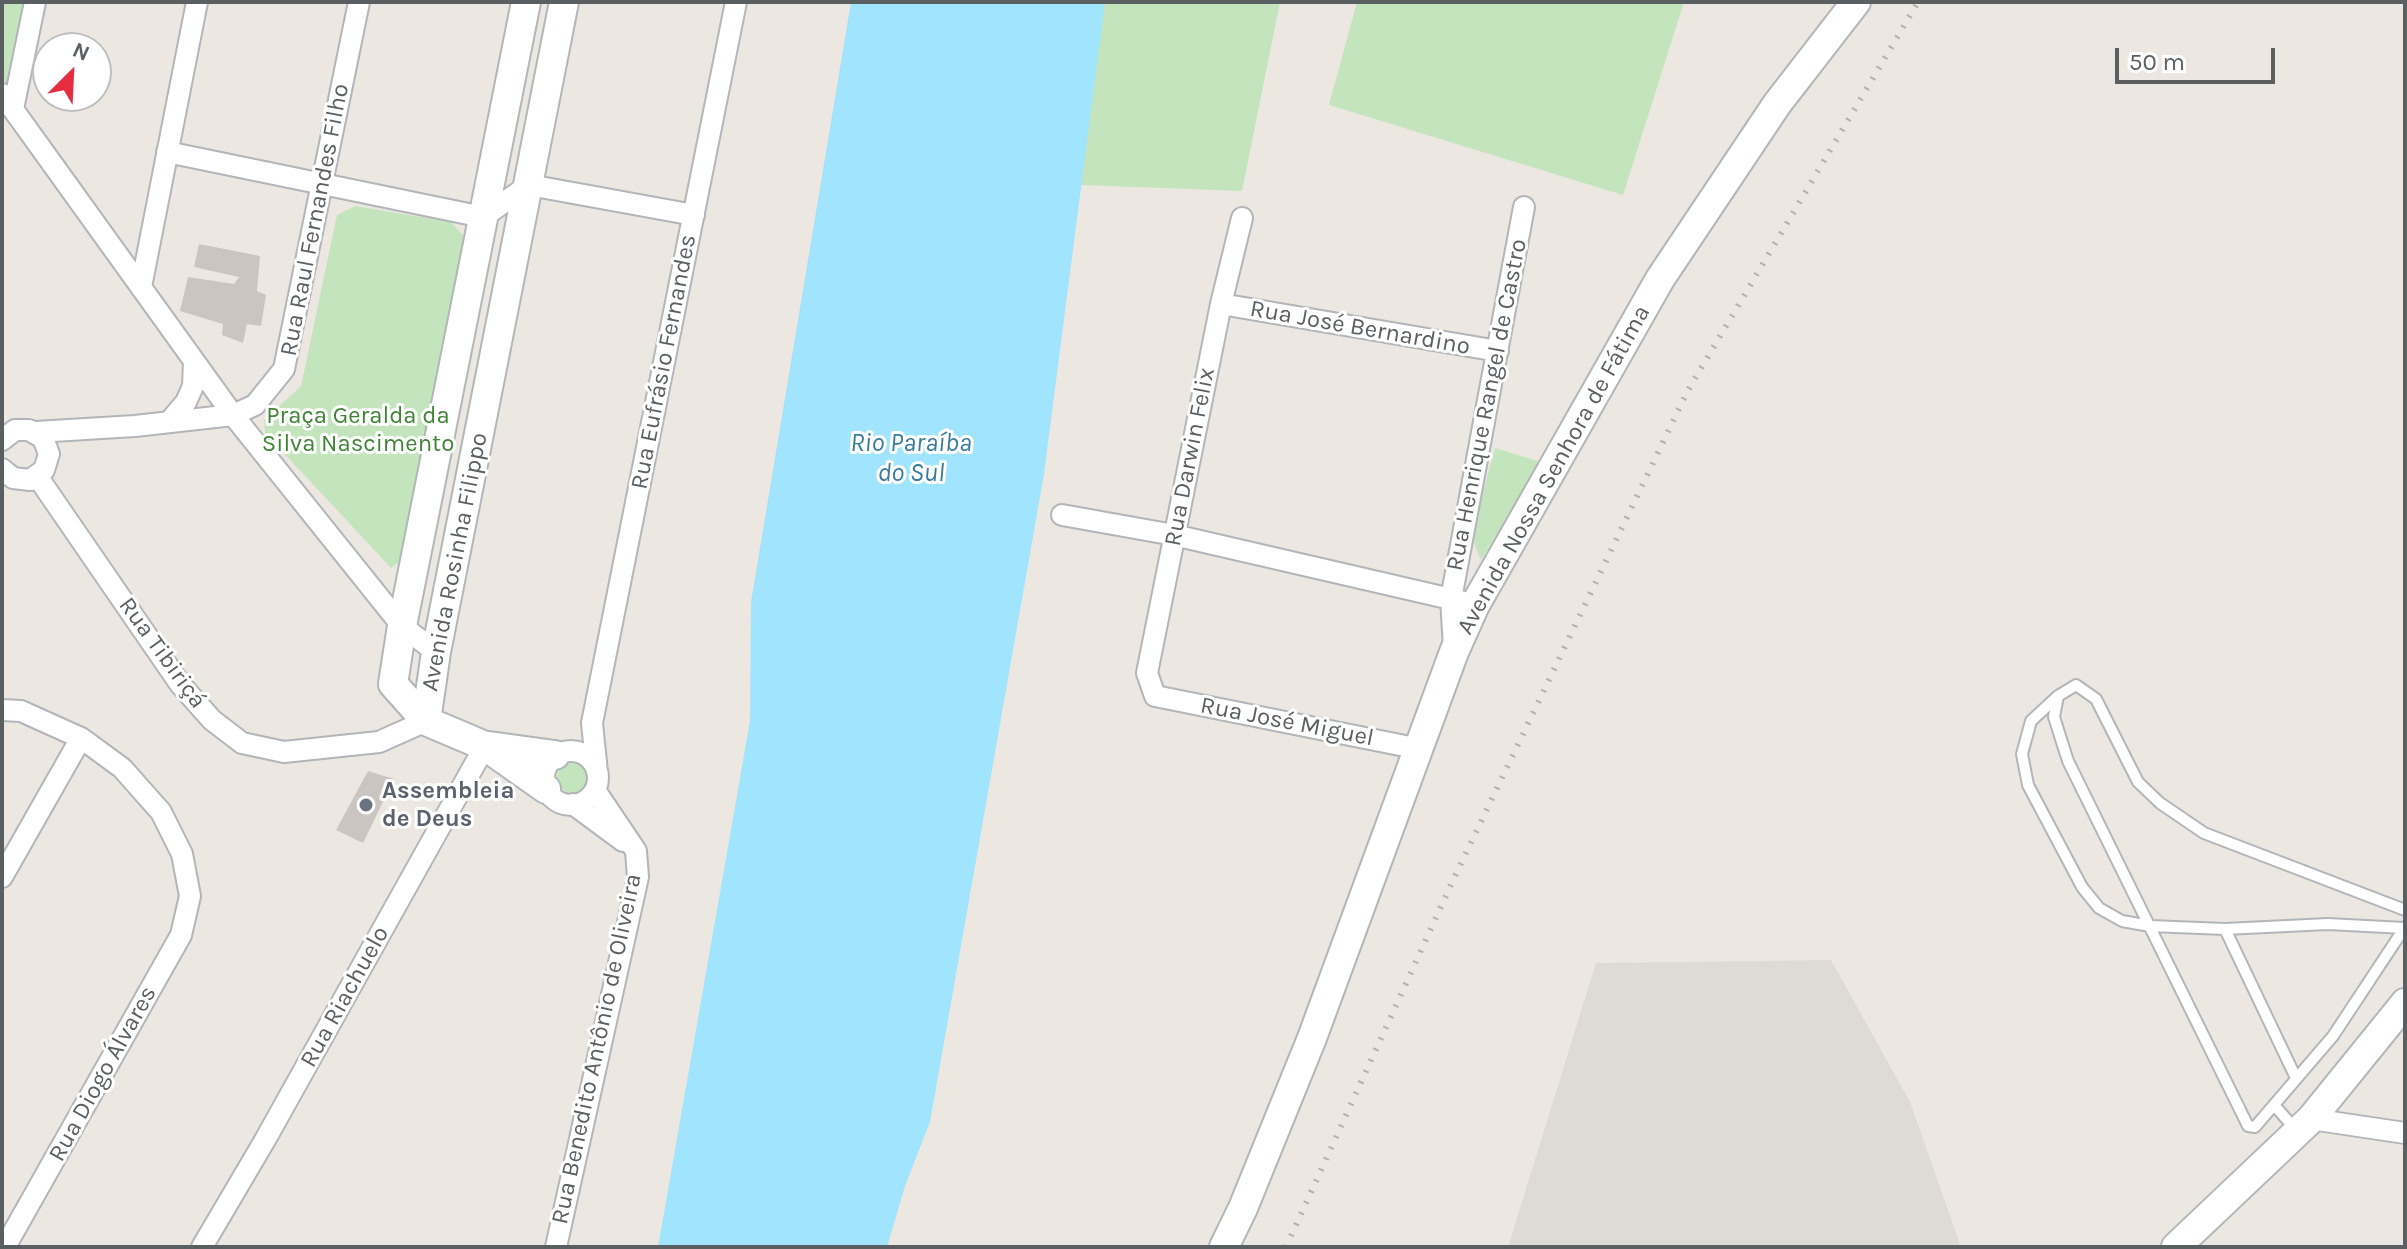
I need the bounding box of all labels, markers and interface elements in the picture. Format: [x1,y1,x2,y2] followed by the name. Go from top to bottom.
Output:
[32,32,112,112] north arrow
[2119,32,2279,82] scale bar
[68,37,93,67] text: N
[2129,48,2185,76] text: 50 m
[274,81,356,359] street label: Rua Raul Fernandes Filho
[625,232,703,492] street label: Rua Eufrásio Fernandes
[1441,237,1533,573] street label: Rua Henrique Rangel de Castro
[1248,294,1472,362] street label: Rua José Bernardino
[1451,300,1657,640] street label: Avenida Nossa Senhora de Fátima
[1159,365,1221,549] street label: Rua Darwin Felix
[262,402,454,458] park label: Praça Geralda da Silva Nascimento
[850,428,972,490] water label: Rio Paraíba do Sul
[416,430,494,694] street label: Avenida Rosinha Filippo
[112,592,212,714] street label: Rua Tibiriçá
[1198,691,1376,753] street label: Rua José Miguel
[382,777,515,833] place label: Assembleia de Deus
[357,796,375,814] marker: Assembleia de Deus
[546,871,648,1227] street label: Rua Benedito Antônio de Oliveira
[294,921,396,1073] street label: Rua Riachuelo
[43,981,163,1167] street label: Rua Diogo Álvares

